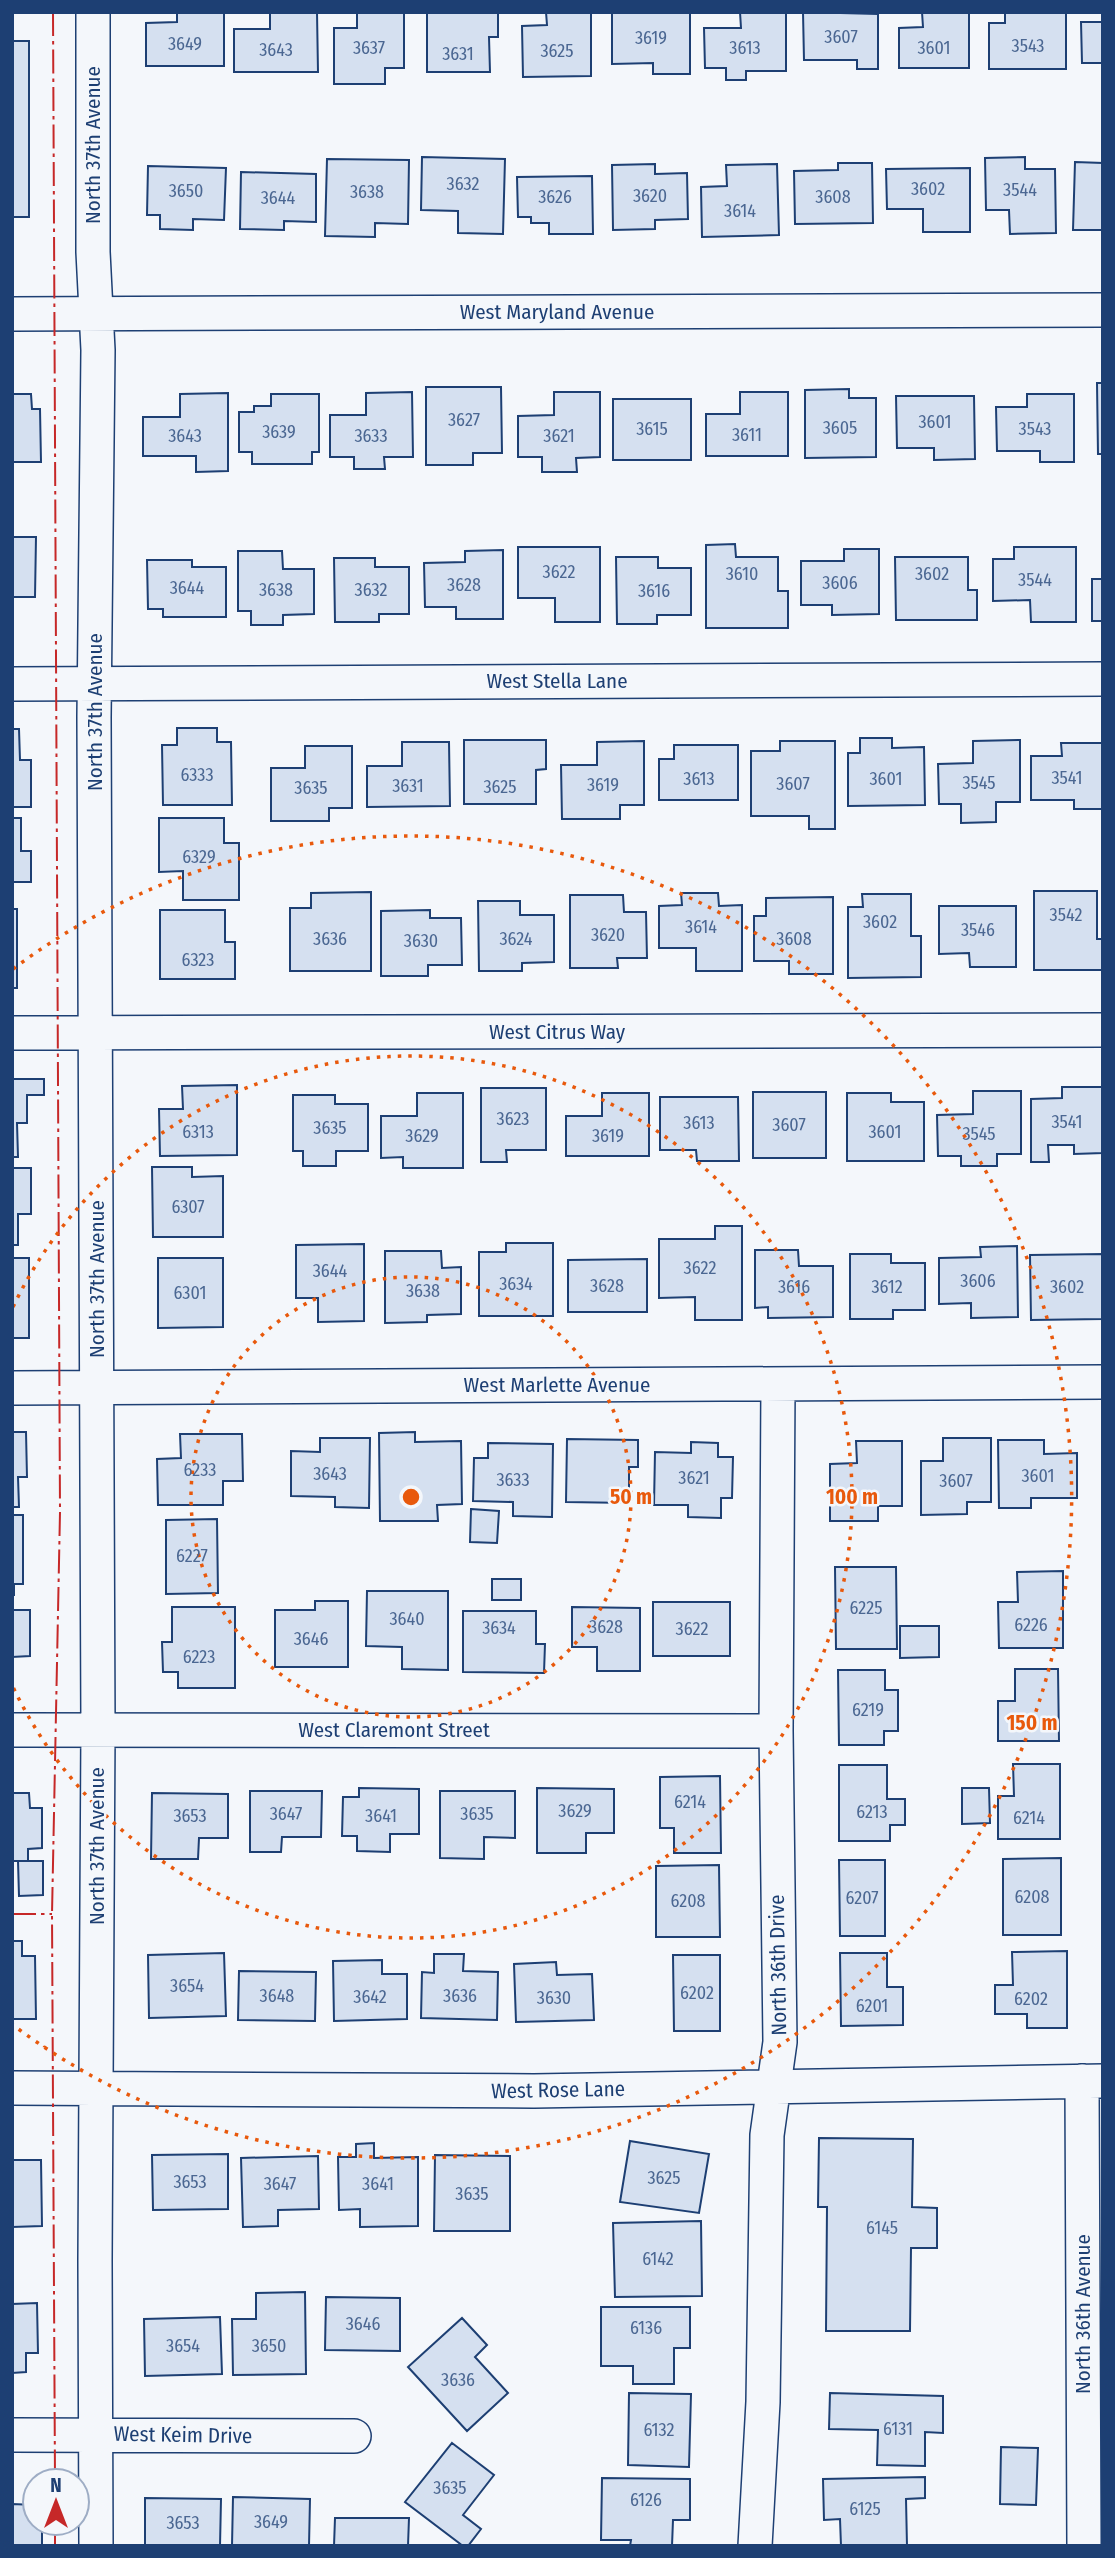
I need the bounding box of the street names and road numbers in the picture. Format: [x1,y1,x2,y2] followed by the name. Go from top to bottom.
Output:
[80,66,106,224] street label: North 37th Avenue
[460,299,654,325] street label: West Maryland Avenue
[82,633,108,791] street label: North 37th Avenue
[486,668,628,694] street label: West Stella Lane
[489,1019,626,1045] street label: West Citrus Way
[84,1200,110,1358] street label: North 37th Avenue
[464,1372,650,1398] street label: West Marlette Avenue
[298,1717,490,1743] street label: West Claremont Street
[84,1767,110,1925] street label: North 37th Avenue
[764,1894,792,2036] street label: North 36th Drive
[491,2076,625,2104] street label: West Rose Lane
[1070,2234,1096,2394] street label: North 36th Avenue
[113,2421,253,2449] street label: West Keim Drive

